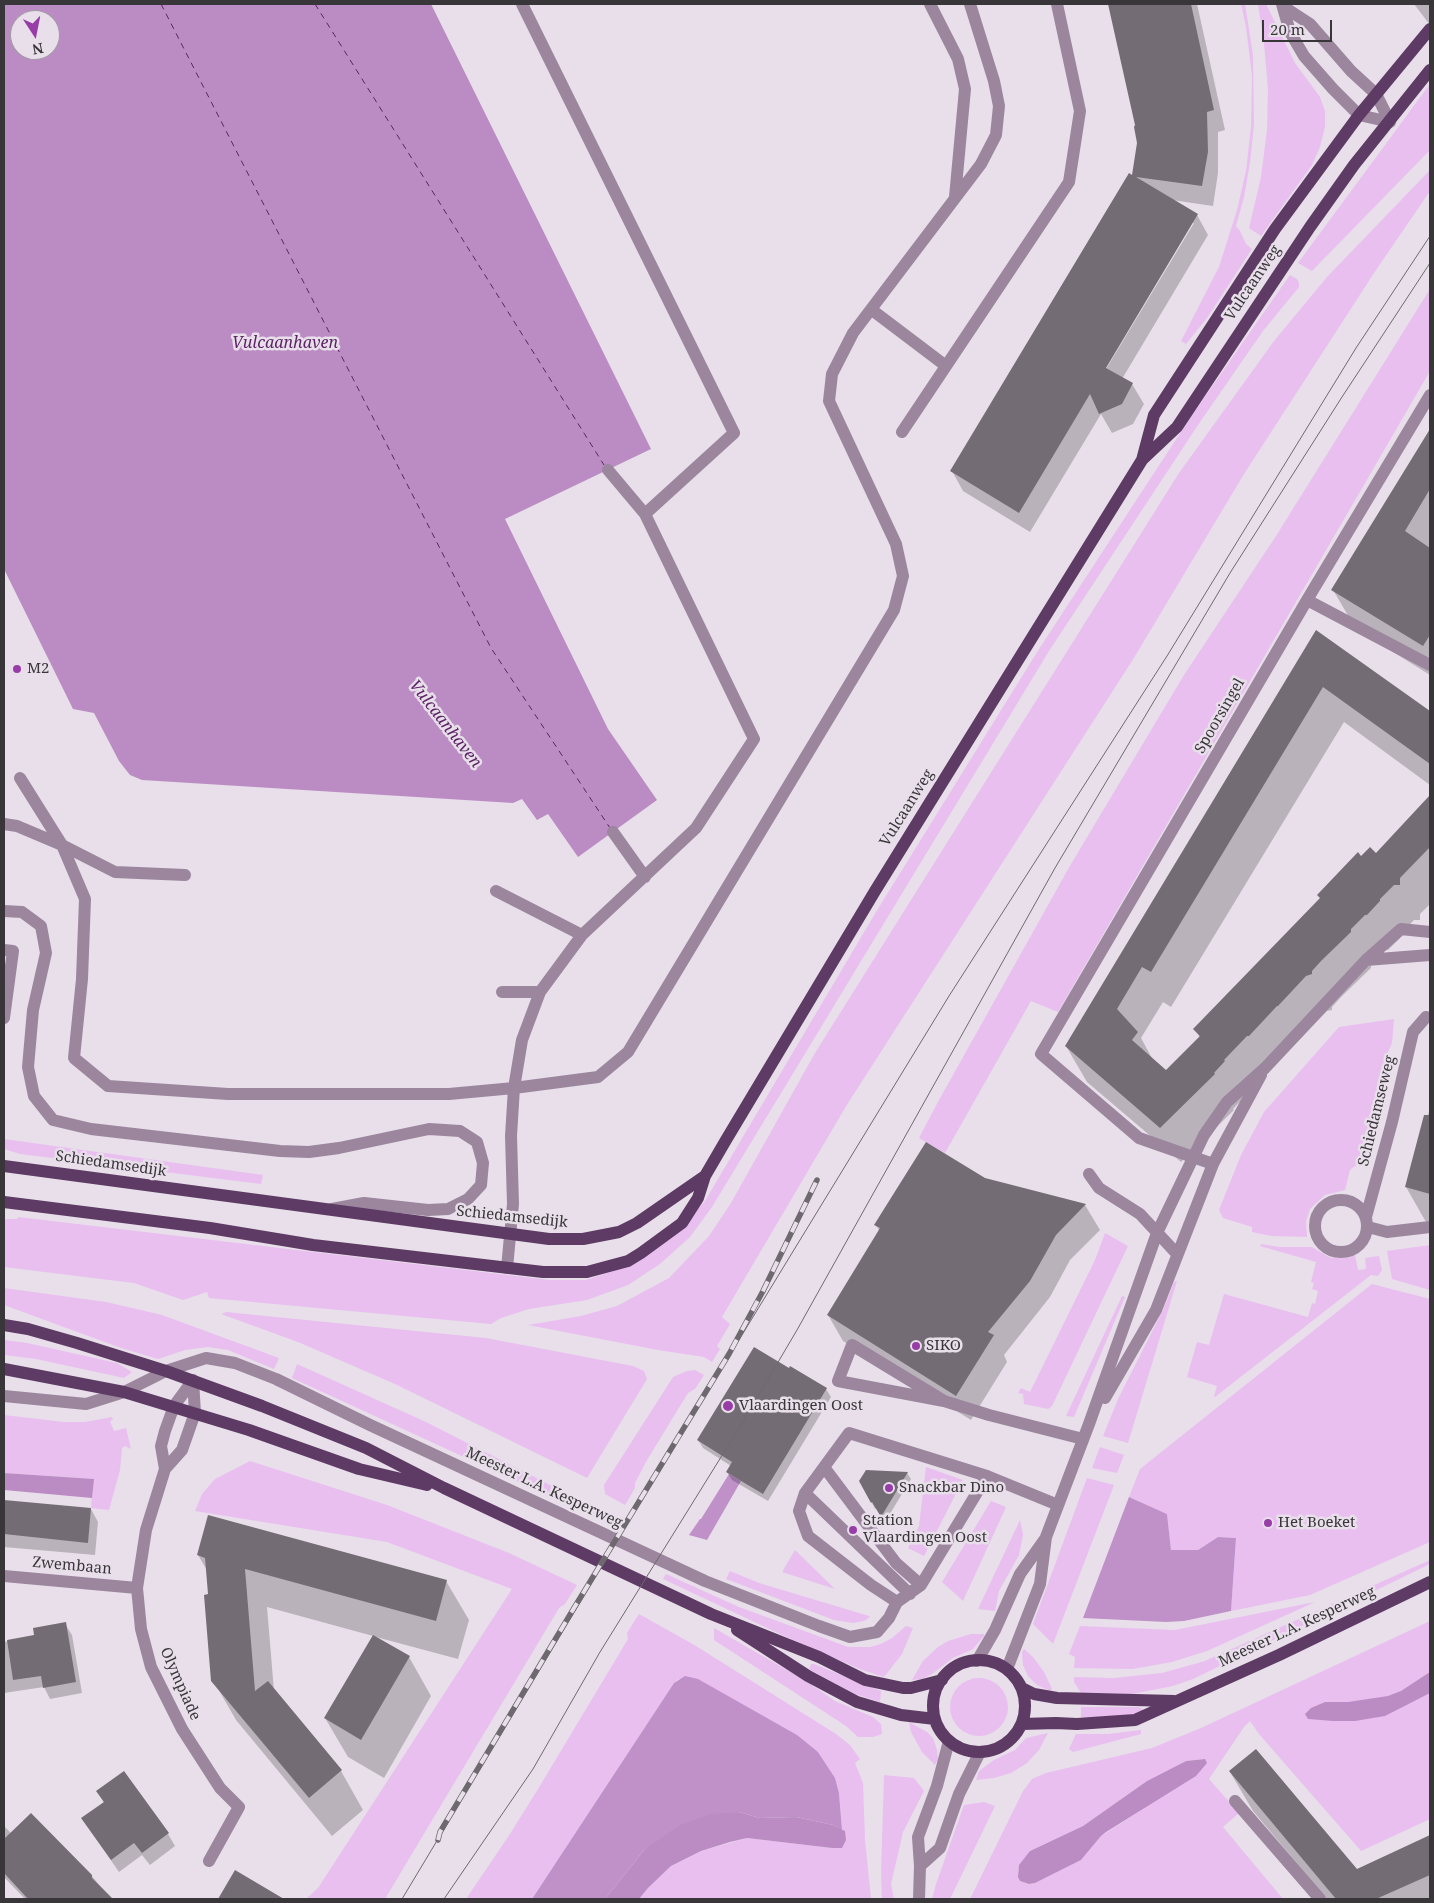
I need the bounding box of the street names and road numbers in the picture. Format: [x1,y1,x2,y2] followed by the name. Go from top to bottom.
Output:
[1221,242,1285,324] street label: Vulcaanweg
[1191,675,1249,757] street label: Spoorsingel
[876,766,938,850] street label: Vulcaanweg
[1355,1054,1399,1168] street label: Schiedamseweg
[54,1147,168,1181] street label: Schiedamsedijk
[455,1202,569,1232] street label: Schiedamsedijk
[463,1444,625,1532] street label: Meester L.A. Kesperweg
[31,1554,113,1578] street label: Zwembaan
[1216,1583,1378,1671] street label: Meester L.A. Kesperweg
[156,1645,204,1723] street label: Olympiade

